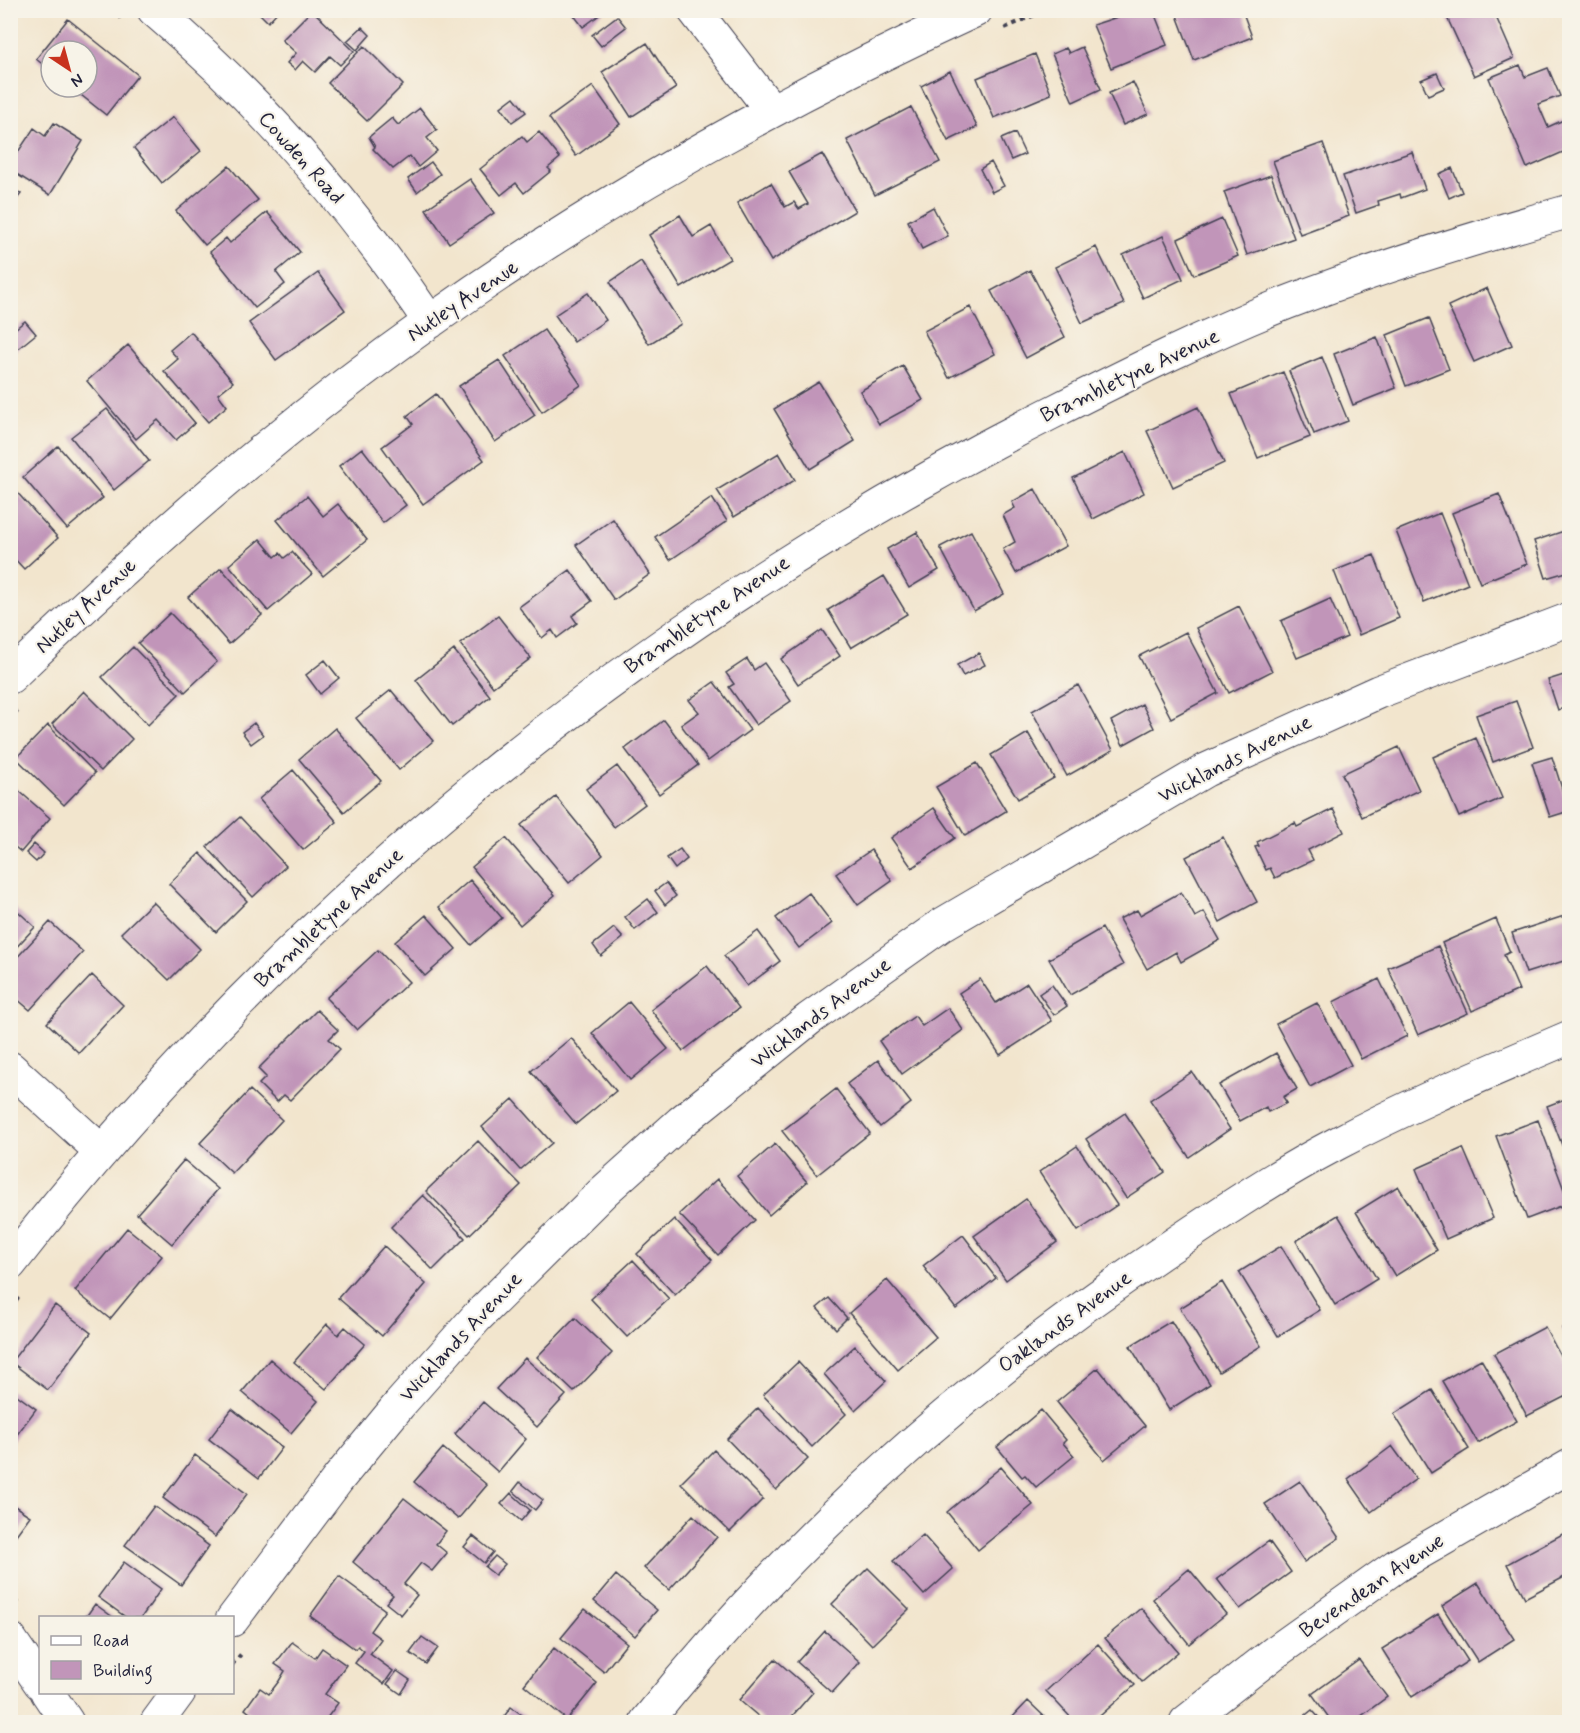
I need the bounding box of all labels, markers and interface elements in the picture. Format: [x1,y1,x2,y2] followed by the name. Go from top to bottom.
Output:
[39,39,99,99] north arrow
[66,68,87,92] text: N
[252,105,350,211] street label: Cowden Road
[402,253,524,349] street label: Nutley Avenue
[1036,322,1224,430] street label: Brambletyne Avenue
[619,549,795,681] street label: Brambletyne Avenue
[29,552,143,660] street label: Nutley Avenue
[1154,708,1316,810] street label: Wicklands Avenue
[248,842,410,994] street label: Brambletyne Avenue
[745,951,897,1075] street label: Wicklands Avenue
[993,1264,1137,1380] street label: Oaklands Avenue
[393,1266,529,1408] street label: Wicklands Avenue
[1294,1527,1450,1645] street label: Bevendean Avenue
[39,1616,234,1694] legend
[93,1629,129,1653] text: Road
[93,1659,153,1685] text: Building

